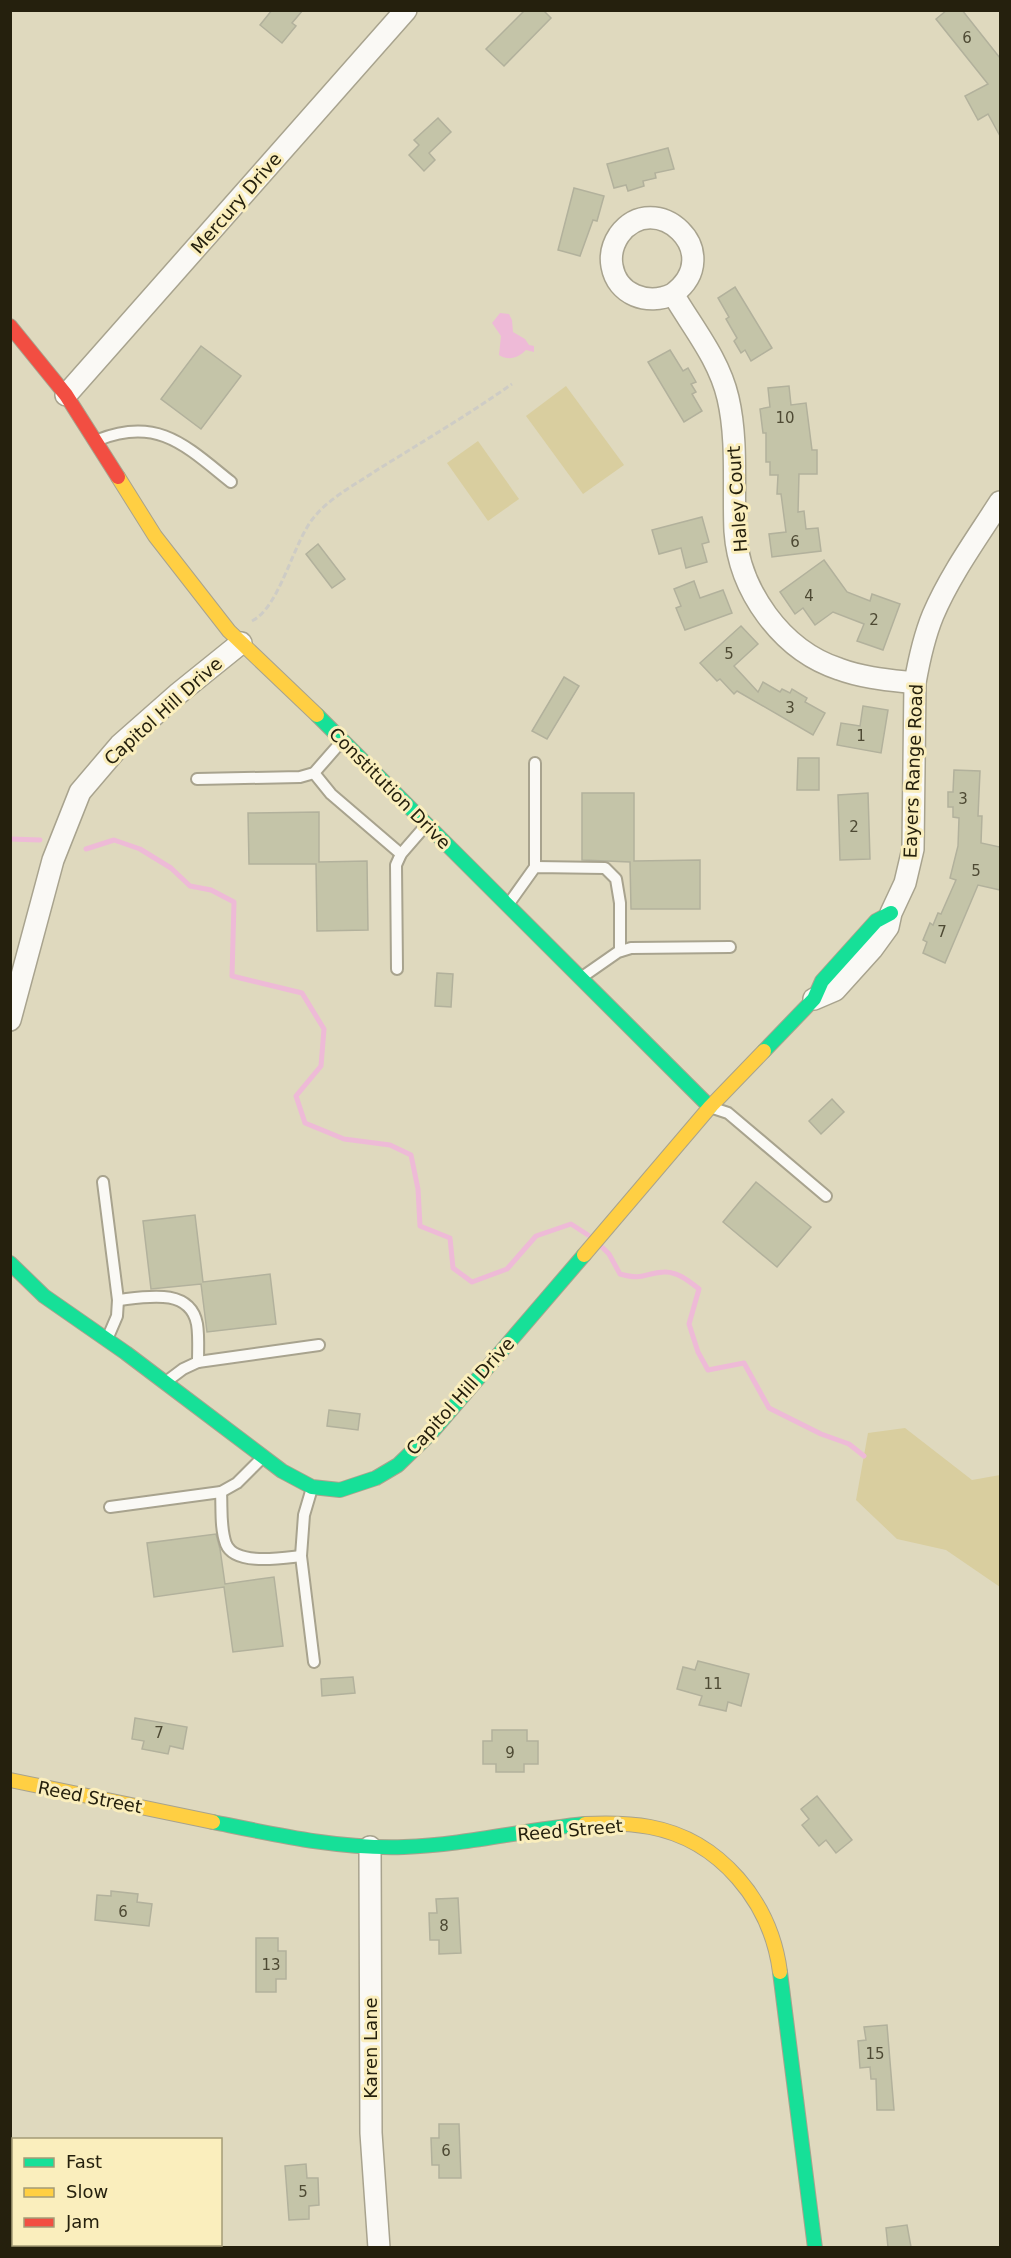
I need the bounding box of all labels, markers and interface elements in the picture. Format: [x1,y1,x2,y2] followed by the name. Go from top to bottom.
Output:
[962,29,972,47] house number: 6
[187,148,285,258] street label: Mercury Drive
[775,409,795,427] house number: 10
[723,445,751,553] street label: Haley Court
[790,533,800,551] house number: 6
[804,587,814,605] house number: 4
[869,611,879,629] house number: 2
[724,645,734,663] house number: 5
[100,653,226,769] street label: Capitol Hill Drive
[899,683,927,859] street label: Eayers Range Road
[785,699,795,717] house number: 3
[325,723,455,853] street label: Constitution Drive
[856,727,866,745] house number: 1
[958,790,968,808] house number: 3
[849,818,859,836] house number: 2
[971,862,981,880] house number: 5
[937,923,947,941] house number: 7
[402,1333,518,1459] street label: Capitol Hill Drive
[703,1675,723,1693] house number: 11
[154,1724,164,1742] house number: 7
[505,1744,515,1762] house number: 9
[36,1777,144,1817] street label: Reed Street
[516,1815,624,1845] street label: Reed Street
[118,1903,128,1921] house number: 6
[439,1917,449,1935] house number: 8
[261,1956,281,1974] house number: 13
[360,1997,381,2099] street label: Karen Lane
[865,2045,885,2063] house number: 15
[12,2138,222,2246] legend
[441,2142,451,2160] house number: 6
[66,2151,102,2172] text: Fast
[66,2181,108,2202] text: Slow
[298,2183,308,2201] house number: 5
[65,2211,100,2232] text: Jam

